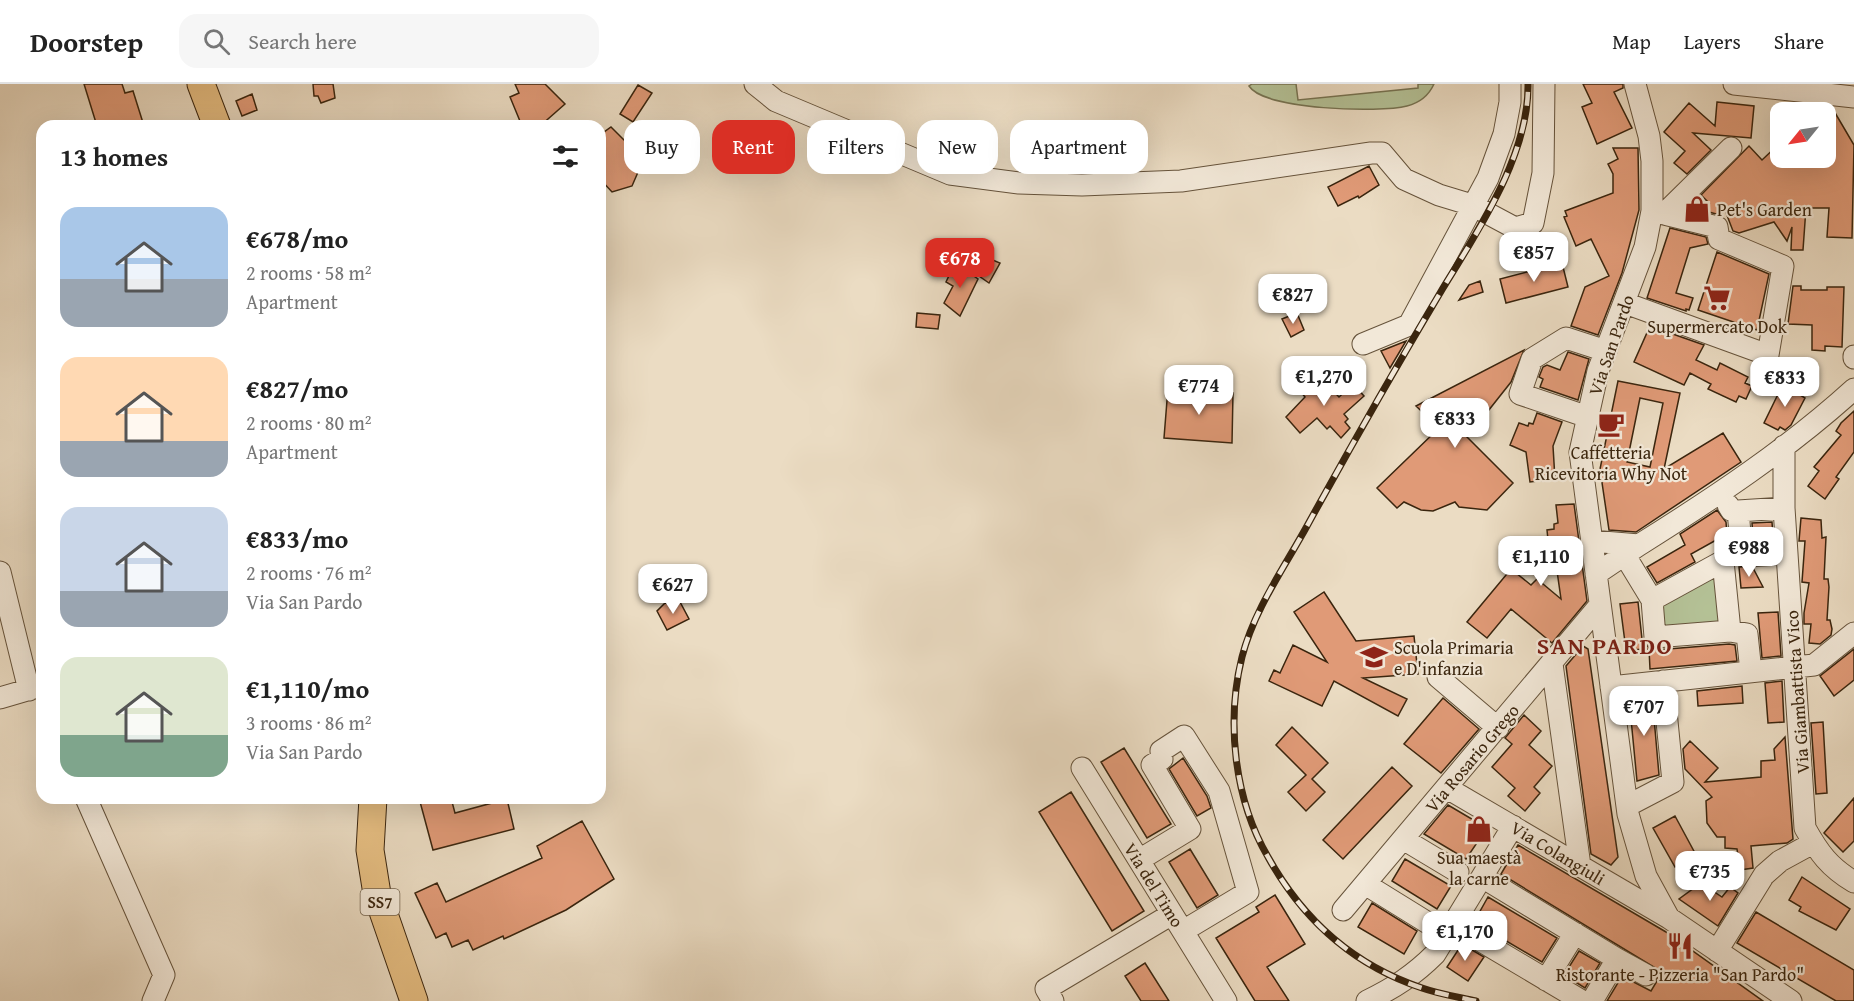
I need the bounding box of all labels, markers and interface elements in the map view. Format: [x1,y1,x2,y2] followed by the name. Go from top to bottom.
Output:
[179,14,599,68] search box
[30,21,143,62] text: Doorstep
[200,25,233,58] icon: search
[248,25,357,57] text: Search here
[1612,26,1651,57] text: Map
[1684,26,1741,57] text: Layers
[1774,26,1824,57] text: Share
[1770,102,1836,168] north arrow
[1770,102,1836,168] map controls
[624,120,700,174] chip: Buy
[712,120,795,174] chip: Rent
[807,120,905,174] chip: Filters
[917,120,998,174] chip: New
[1010,120,1148,174] chip: Apartment
[60,137,168,176] text: 13 homes
[549,140,582,173] icon: filters
[1682,194,1712,224] shop icon: Pet's Garden
[1717,196,1812,223] place label: Pet's Garden
[246,219,348,258] text: €678/mo
[108,231,180,303] icon: home
[1498,232,1570,283] pin: €857
[1513,237,1555,266] text: €857
[924,238,996,289] pin: €678
[939,243,981,272] text: €678
[246,258,372,287] text: 2 rooms · 58 m²
[1257,274,1329,325] pin: €827
[1272,279,1314,308] text: €827
[1702,283,1732,313] supermarket icon: Supermercato Dok
[246,287,338,316] text: Apartment
[1581,291,1641,399] street label: Via San Pardo
[1647,313,1788,340] place label: Supermercato Dok
[1275,356,1373,407] pin: €1,270
[1749,357,1821,408] pin: €833
[1295,361,1353,390] text: €1,270
[1764,362,1806,391] text: €833
[1163,365,1235,416] pin: €774
[246,369,348,408] text: €827/mo
[1178,370,1220,399] text: €774
[108,381,180,453] icon: home
[1419,398,1491,449] pin: €833
[1434,403,1476,432] text: €833
[246,408,372,437] text: 2 rooms · 80 m²
[1596,409,1626,439] cafe icon: Caffetteria Ricevitoria Why Not
[246,437,338,466] text: Apartment
[1535,439,1688,487] place label: Caffetteria Ricevitoria Why Not
[246,519,348,558] text: €833/mo
[1713,527,1785,578] pin: €988
[108,531,180,603] icon: home
[1728,532,1770,561] text: €988
[1492,536,1590,587] pin: €1,110
[1512,541,1570,570] text: €1,110
[246,558,372,587] text: 2 rooms · 76 m²
[637,564,709,615] pin: €627
[652,569,694,598] text: €627
[246,587,363,616] text: Via San Pardo
[1778,609,1816,775] street label: Via Giambattista Vico
[1537,628,1673,663] district label: SAN PARDO
[1394,634,1514,682] place label: Scuola Primaria e D'infanzia
[1359,642,1389,672] school or university icon: Scuola Primaria e D'infanzia
[246,669,369,708] text: €1,110/mo
[108,681,180,753] icon: home
[1608,686,1680,737] pin: €707
[1623,691,1665,720] text: €707
[1418,698,1526,818] street label: Via Rosario Grego
[246,708,372,737] text: 3 rooms · 86 m²
[246,737,363,766] text: Via San Pardo
[1464,814,1494,844] shop icon: Sua maestà la carne
[1506,814,1610,892] street label: Via Colangiuli
[1117,837,1191,933] street label: Via del Timo
[1437,844,1522,892] place label: Sua maestà la carne
[1674,851,1746,902] pin: €735
[1689,856,1731,885] text: €735
[360,889,400,915] road number: SS7
[1416,911,1514,962] pin: €1,170
[1436,916,1494,945] text: €1,170
[1665,931,1695,961] restaurant icon: Ristorante - Pizzeria "San Pardo"
[1556,961,1804,988] place label: Ristorante - Pizzeria "San Pardo"

